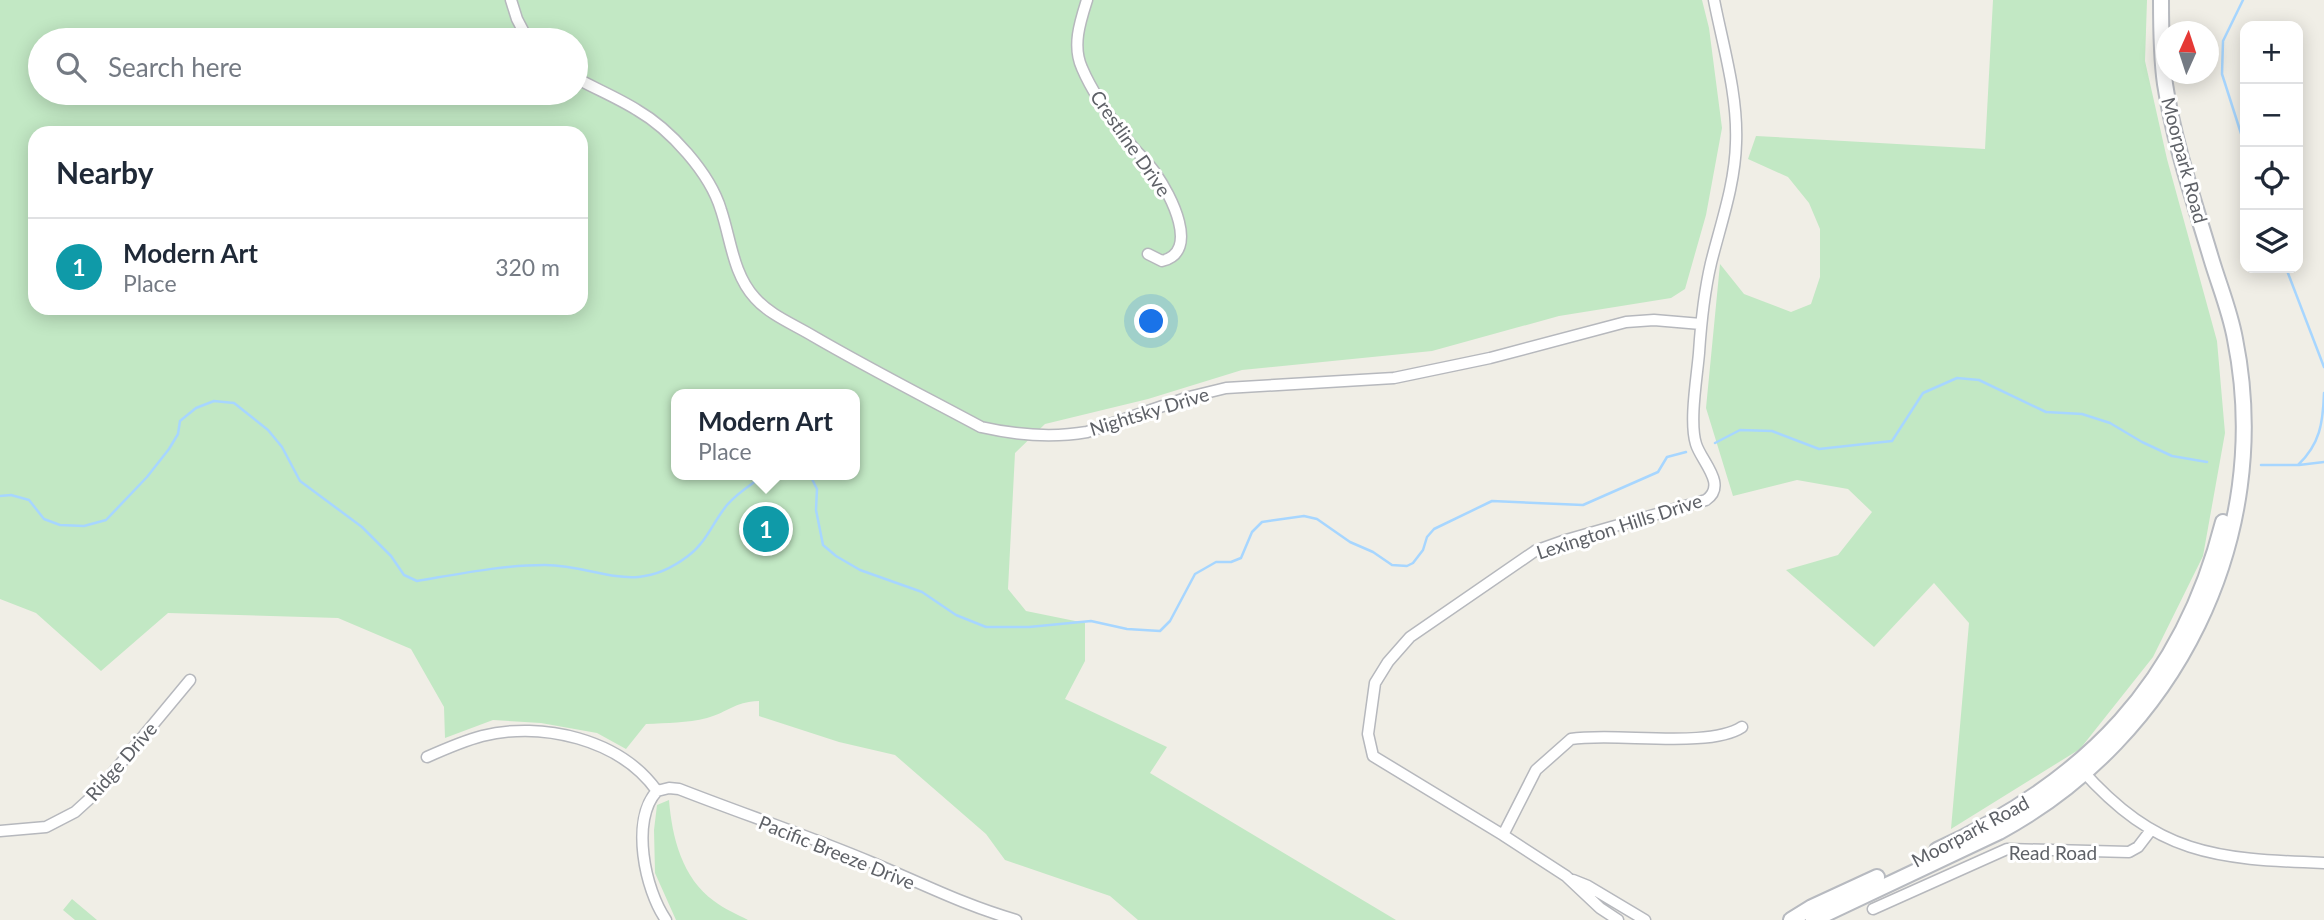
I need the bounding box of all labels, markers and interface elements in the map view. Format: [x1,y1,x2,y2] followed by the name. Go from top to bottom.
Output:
[2156,21,2219,84] north arrow
[2240,21,2303,273] map controls
[2240,21,2303,84] button: +
[28,28,588,105] search box
[52,48,90,86] icon: search
[108,51,242,83] text: Search here
[2240,84,2303,147] button: −
[1086,86,1176,200] street label: Crestline Drive
[2157,94,2213,226] street label: Moorpark Road
[2240,147,2303,210] button: locate
[56,154,154,190] text: Nearby
[2240,210,2303,273] button: layers
[123,237,258,269] text: Modern Art
[72,253,86,281] text: 1
[495,253,560,281] text: 320 m
[123,269,177,297] text: Place
[1134,304,1168,338] your location
[1087,382,1211,440] street label: Nightsky Drive
[671,389,860,480] popup
[698,405,833,437] text: Modern Art
[698,437,752,465] text: Place
[1533,488,1705,564] street label: Lexington Hills Drive
[743,503,789,555] pin: 1
[81,717,161,805] street label: Ridge Drive
[1907,790,2033,872] street label: Moorpark Road
[756,810,918,894] street label: Pacific Breeze Drive
[2009,841,2097,864] street label: Read Road

